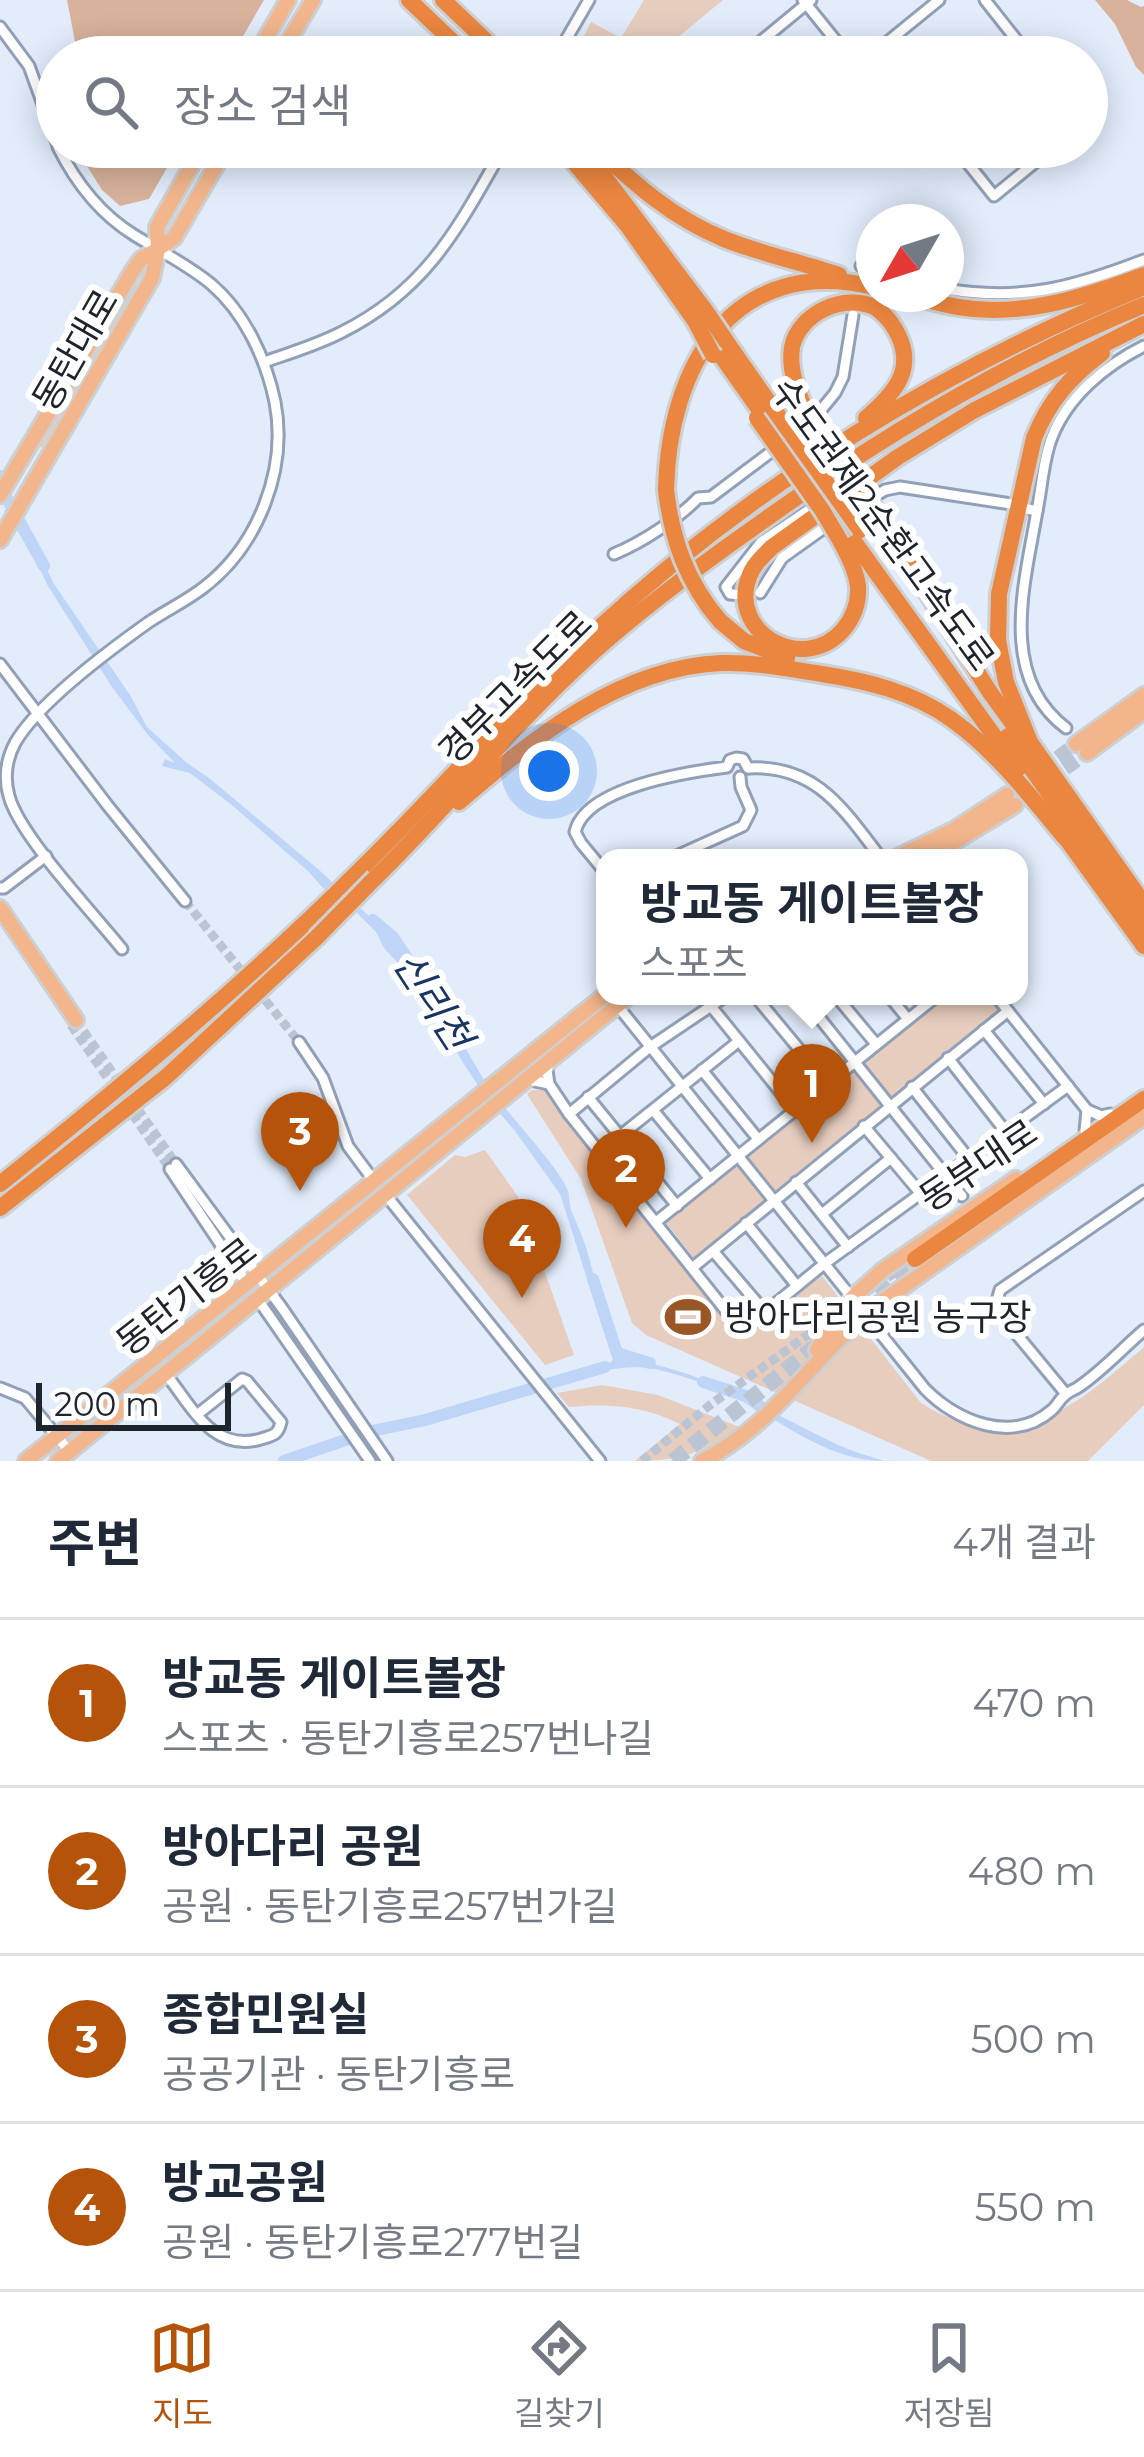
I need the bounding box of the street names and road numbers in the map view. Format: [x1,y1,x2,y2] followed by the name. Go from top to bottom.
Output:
[23,282,127,418] street label: 동탄대로
[762,369,1004,679] street label: 수도권제2순환고속도로
[429,601,601,773] street label: 경부고속도로
[911,1110,1045,1220] street label: 동부대로
[107,1228,265,1364] street label: 동탄기흥로

